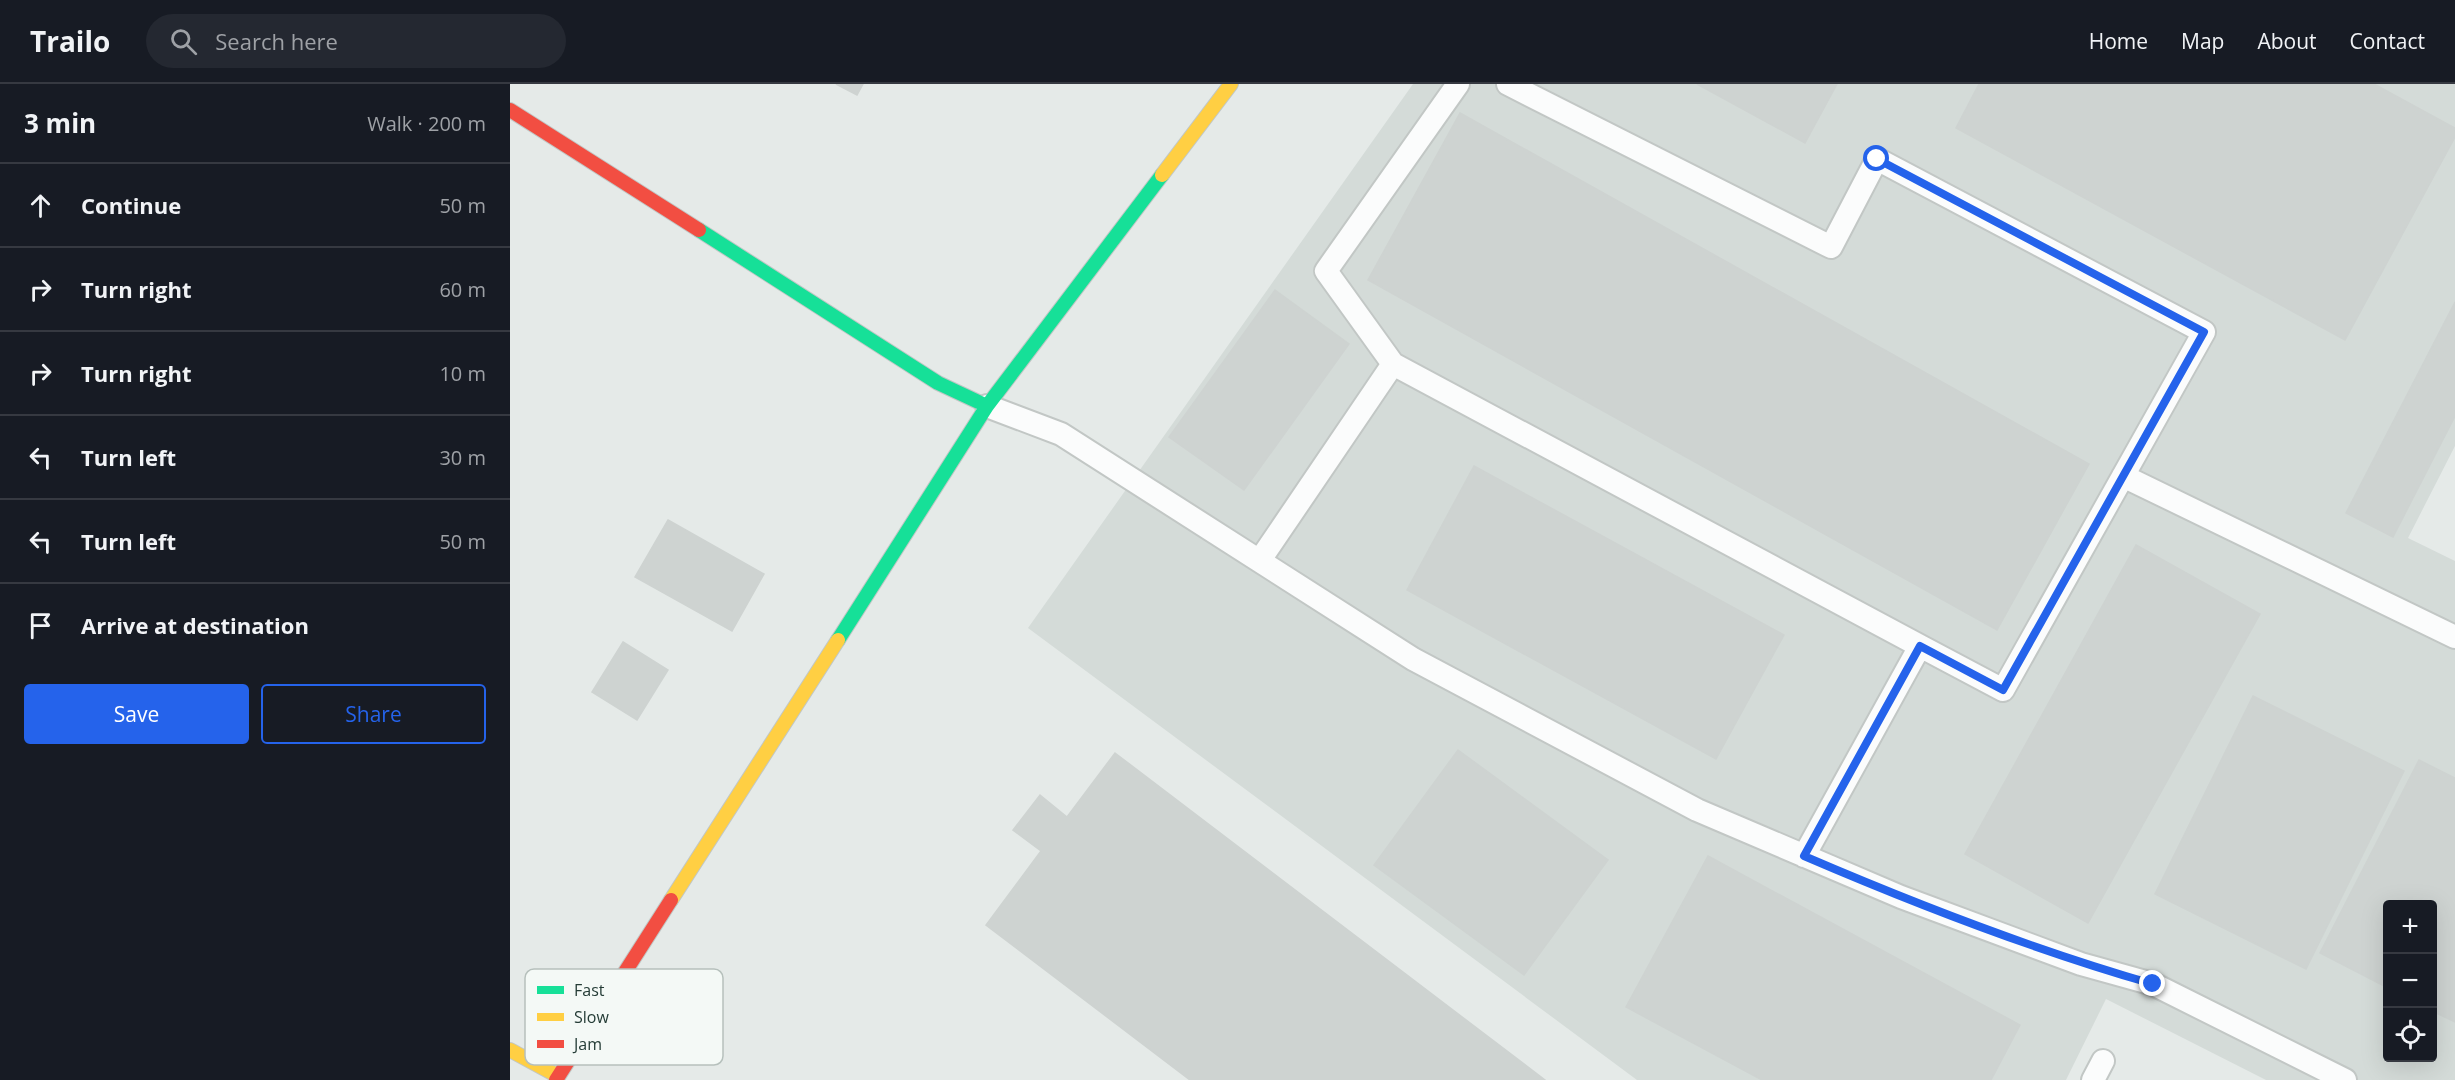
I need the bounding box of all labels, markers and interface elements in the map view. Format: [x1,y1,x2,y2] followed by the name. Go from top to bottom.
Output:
[146,14,566,68] search box
[30,22,110,60] text: Trailo
[167,25,200,58] icon: search
[215,26,338,56] text: Search here
[2089,27,2148,55] text: Home
[2181,27,2224,55] text: Map
[2257,27,2317,55] text: About
[2350,27,2425,55] text: Contact
[24,105,96,141] text: 3 min
[367,110,486,137] text: Walk · 200 m
[1863,145,1889,171] route start
[24,189,57,222] icon: ahead
[81,190,181,220] text: Continue
[439,192,486,219] text: 50 m
[24,273,57,306] icon: right
[81,274,192,304] text: Turn right
[439,276,486,303] text: 60 m
[24,357,57,390] icon: right
[81,358,192,388] text: Turn right
[439,360,486,387] text: 10 m
[24,441,57,474] icon: left
[81,442,176,472] text: Turn left
[439,444,486,471] text: 30 m
[24,525,57,558] icon: left
[81,526,176,556] text: Turn left
[439,528,486,555] text: 50 m
[24,609,57,642] icon: arrive
[81,610,309,640] text: Arrive at destination
[24,684,249,744] button: Save
[261,684,486,744] button: Share
[2383,900,2437,1062] map controls
[2383,900,2437,954] button: +
[2383,954,2437,1008] button: −
[525,969,723,1065] legend
[2139,970,2165,996] route end
[574,979,605,1001] text: Fast
[574,1006,609,1028] text: Slow
[2383,1008,2437,1062] button: locate
[572,1033,602,1055] text: Jam

